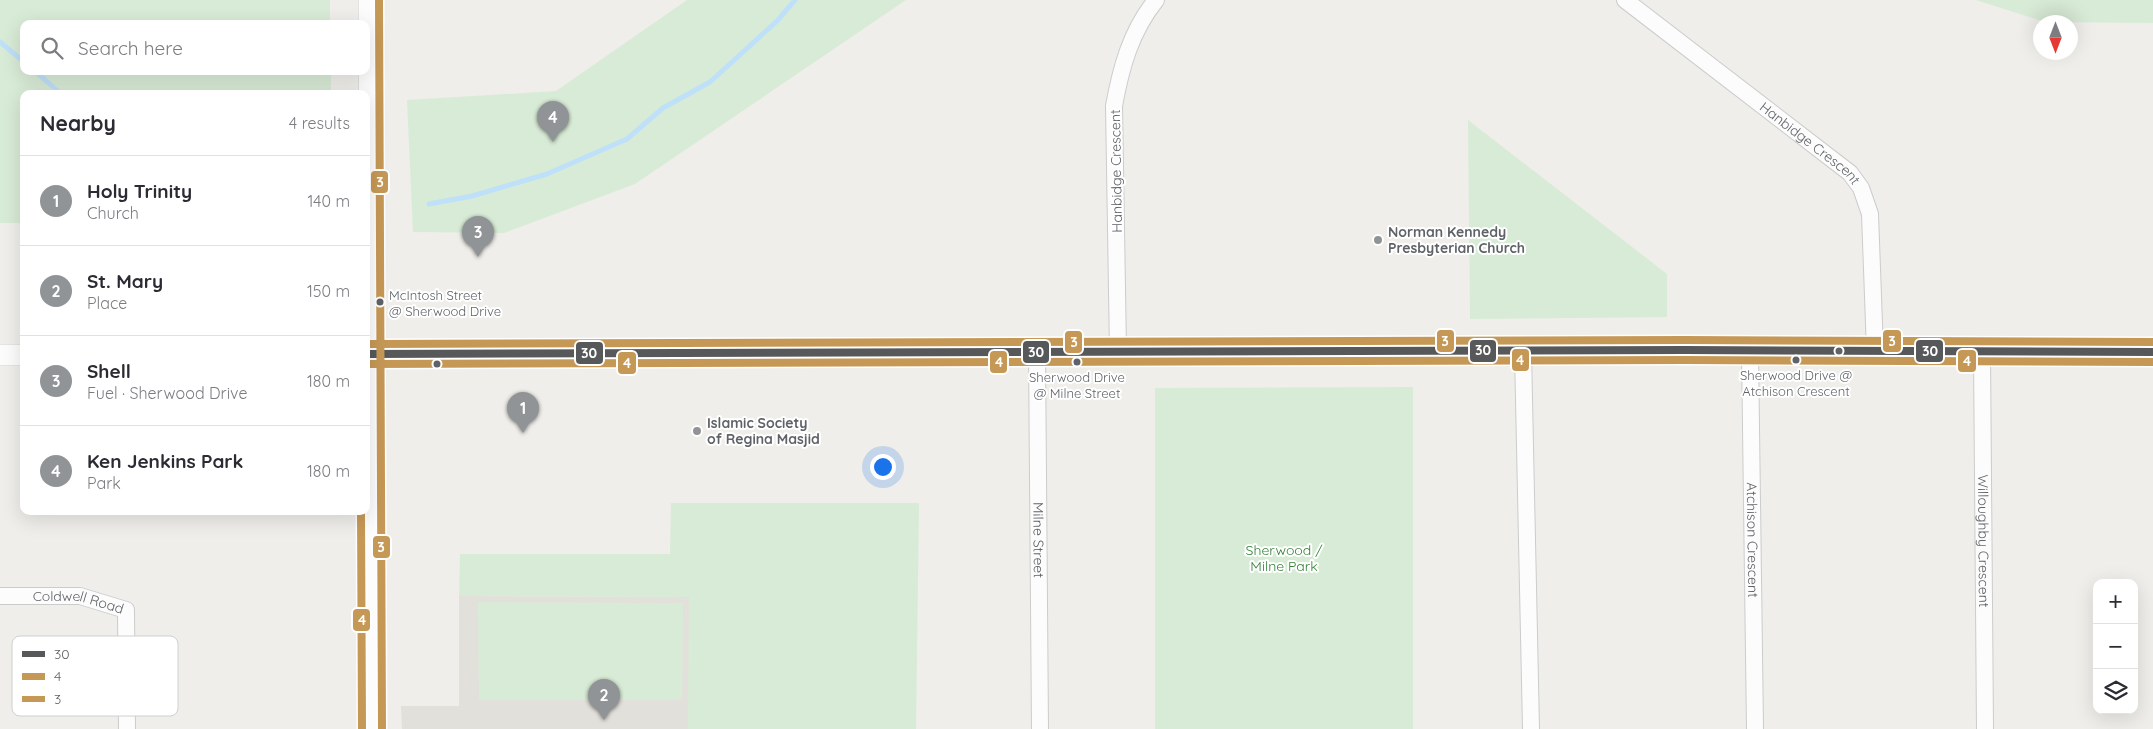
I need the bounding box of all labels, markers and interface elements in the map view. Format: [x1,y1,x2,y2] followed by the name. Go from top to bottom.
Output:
[2033,15,2078,60] north arrow
[20,20,370,75] search box
[38,34,66,62] icon: search
[78,36,183,60] text: Search here
[1756,98,1865,188] street label: Hanbidge Crescent
[537,101,569,142] pin: 4
[1106,109,1126,233] street label: Hanbidge Crescent
[40,110,116,136] text: Nearby
[289,113,350,133] text: 4 results
[370,170,389,194] line badge: 3
[376,173,384,191] text: 3
[87,179,192,203] text: Holy Trinity
[53,191,59,211] text: 1
[307,191,350,211] text: 140 m
[87,203,139,223] text: Church
[462,216,494,257] pin: 3
[1388,223,1525,257] place label: Norman Kennedy Presbyterian Church
[1372,234,1384,246] marker: Norman Kennedy Presbyterian Church
[87,269,163,293] text: St. Mary
[51,281,61,301] text: 2
[307,281,350,301] text: 150 m
[389,287,501,319] place label: McIntosh Street @ Sherwood Drive
[87,293,127,313] text: Place
[375,297,385,307] marker: McIntosh Street @ Sherwood Drive
[1436,329,1455,353] line badge: 3
[1882,329,1902,353] line badge: 3
[1064,330,1083,354] line badge: 3
[1441,332,1449,350] text: 3
[1888,332,1896,350] text: 3
[1070,333,1078,351] text: 3
[1469,339,1497,363] line badge: 30
[1915,339,1944,363] line badge: 30
[1022,340,1050,364] line badge: 30
[575,341,604,365] line badge: 30
[1475,341,1491,359] text: 30
[1922,342,1938,360] text: 30
[1028,343,1044,361] text: 30
[581,344,597,362] text: 30
[1834,346,1844,356] unlabelled marker
[1511,348,1530,372] line badge: 4
[1957,349,1977,373] line badge: 4
[989,350,1008,374] line badge: 4
[617,351,637,375] line badge: 4
[1516,351,1524,369] text: 4
[1963,352,1971,370] text: 4
[995,353,1003,371] text: 4
[623,354,631,372] text: 4
[1791,355,1801,365] marker: Sherwood Drive @ Atchison Crescent
[1072,357,1082,367] marker: Sherwood Drive @ Milne Street
[87,359,131,383] text: Shell
[432,359,442,369] unlabelled marker
[1740,367,1852,399] place label: Sherwood Drive @ Atchison Crescent
[1029,369,1125,401] place label: Sherwood Drive @ Milne Street
[52,371,60,391] text: 3
[307,371,350,391] text: 180 m
[87,383,248,403] text: Fuel · Sherwood Drive
[507,392,539,433] pin: 1
[707,414,820,448] place label: Islamic Society of Regina Masjid
[691,425,703,437] marker: Islamic Society of Regina Masjid
[87,449,243,473] text: Ken Jenkins Park
[870,454,896,480] your location
[51,461,61,481] text: 4
[307,461,350,481] text: 180 m
[87,473,121,493] text: Park
[1974,474,1993,608] street label: Willoughby Crescent
[1743,482,1762,598] street label: Atchison Crescent
[1029,502,1048,578] street label: Milne Street
[372,535,391,559] line badge: 3
[377,538,385,556] text: 3
[1246,541,1323,575] park label: Sherwood / Milne Park
[2093,579,2138,714] map controls
[2093,579,2138,624] button: +
[33,587,126,618] street label: Coldwell Road
[352,608,371,632] line badge: 4
[358,611,366,629] text: 4
[2093,624,2138,669] button: −
[12,636,178,716] legend
[54,645,70,663] text: 30
[54,667,61,685] text: 4
[2093,669,2138,714] button: layers
[588,679,620,720] pin: 2
[54,690,61,708] text: 3

